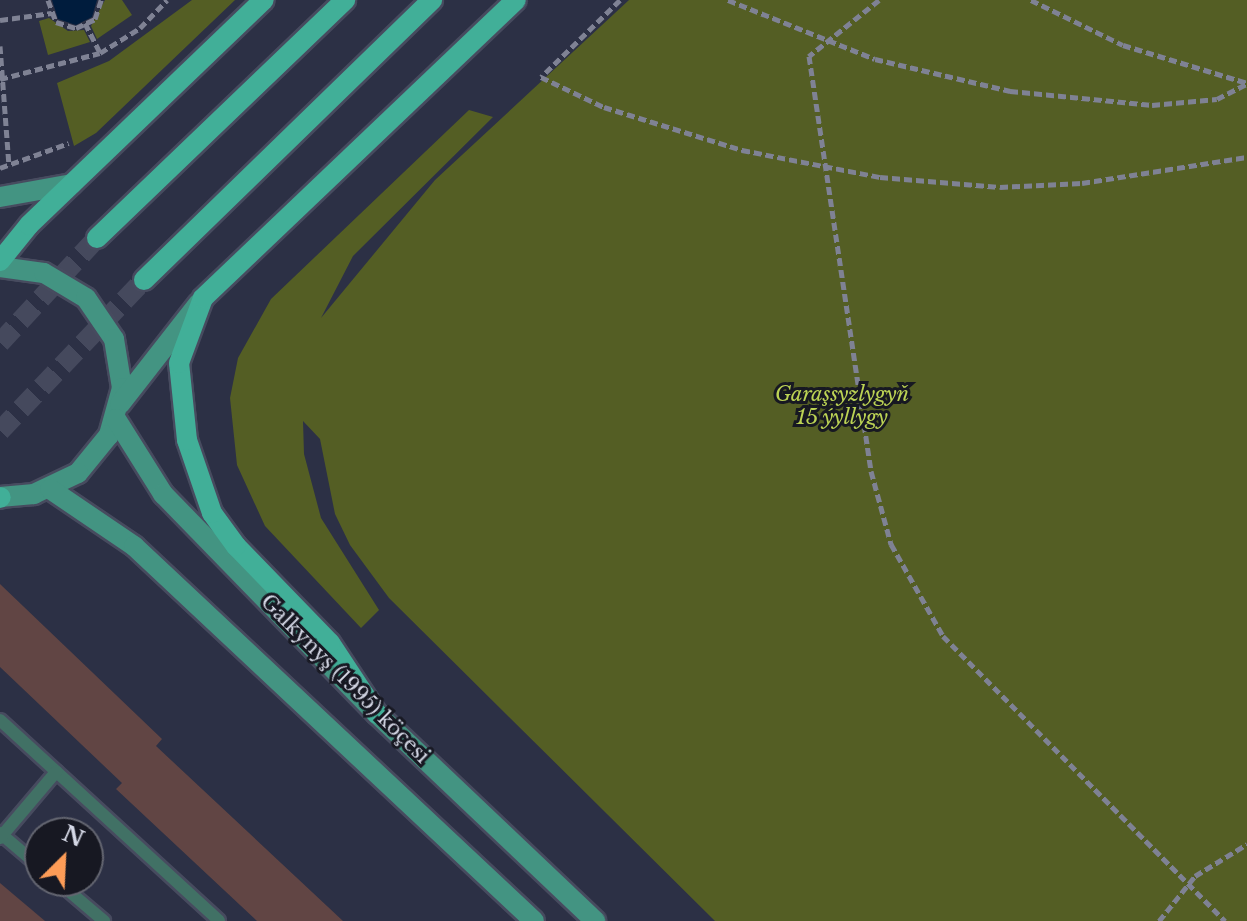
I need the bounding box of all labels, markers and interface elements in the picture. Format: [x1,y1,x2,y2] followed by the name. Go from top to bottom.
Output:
[775,382,909,429] park label: Garaşsyzlygyň 15 ýyllygy
[256,590,434,768] street label: Galkynyş (1995) köçesi
[24,817,104,897] north arrow
[58,820,88,853] text: N

